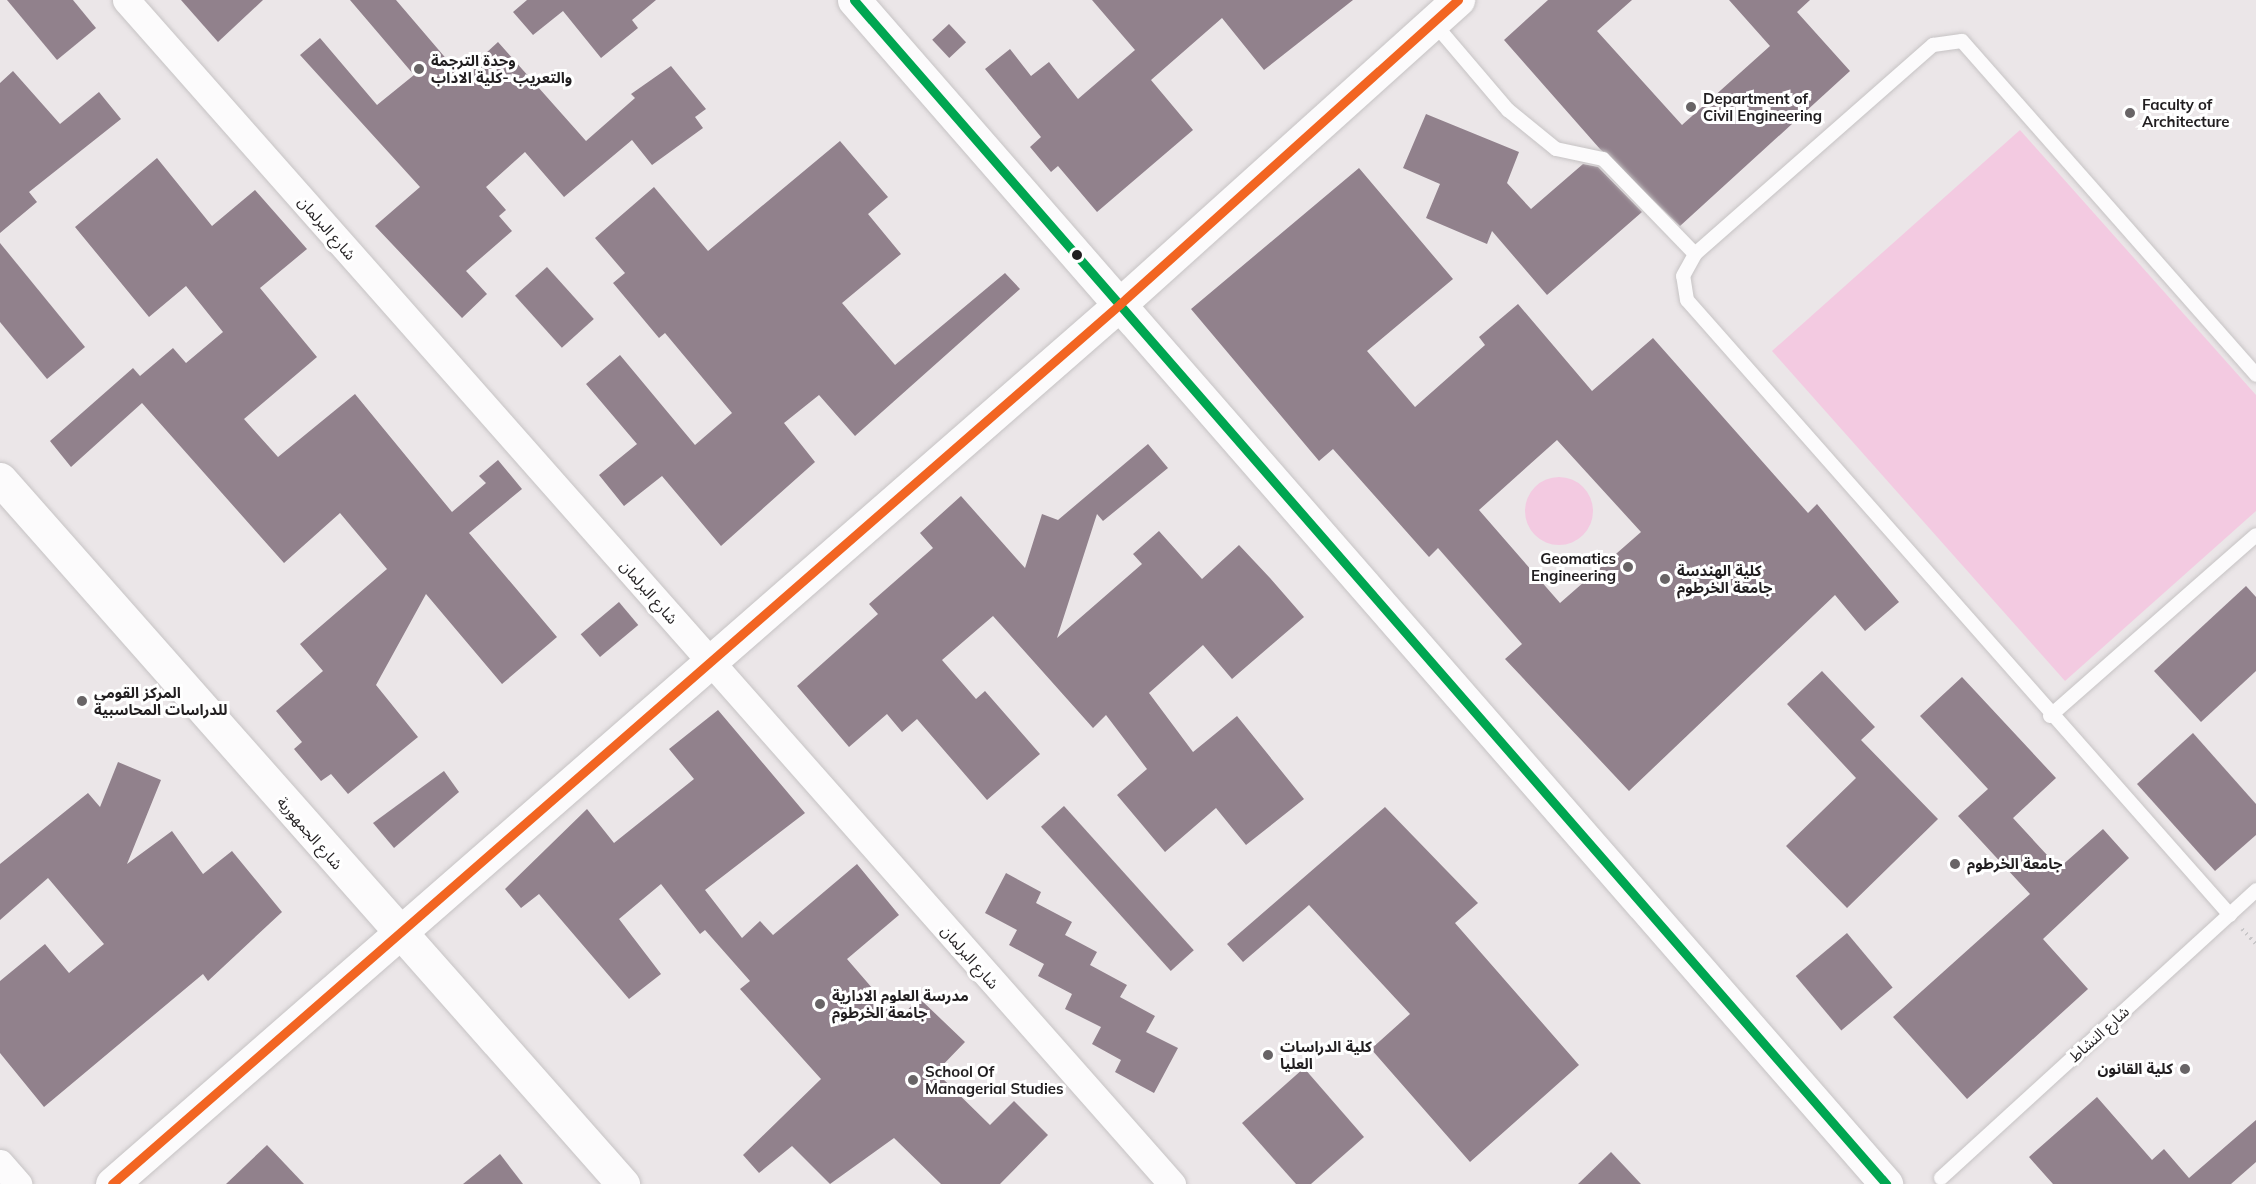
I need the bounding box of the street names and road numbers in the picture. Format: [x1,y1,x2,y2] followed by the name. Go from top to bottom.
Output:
[294,192,360,264] street label: شارع البرلمان
[616,556,682,628] street label: شارع البرلمان
[274,793,346,873] street label: شارع الجمهورية
[937,921,1003,993] street label: شارع البرلمان
[2065,1002,2133,1066] street label: شارع النشاط

